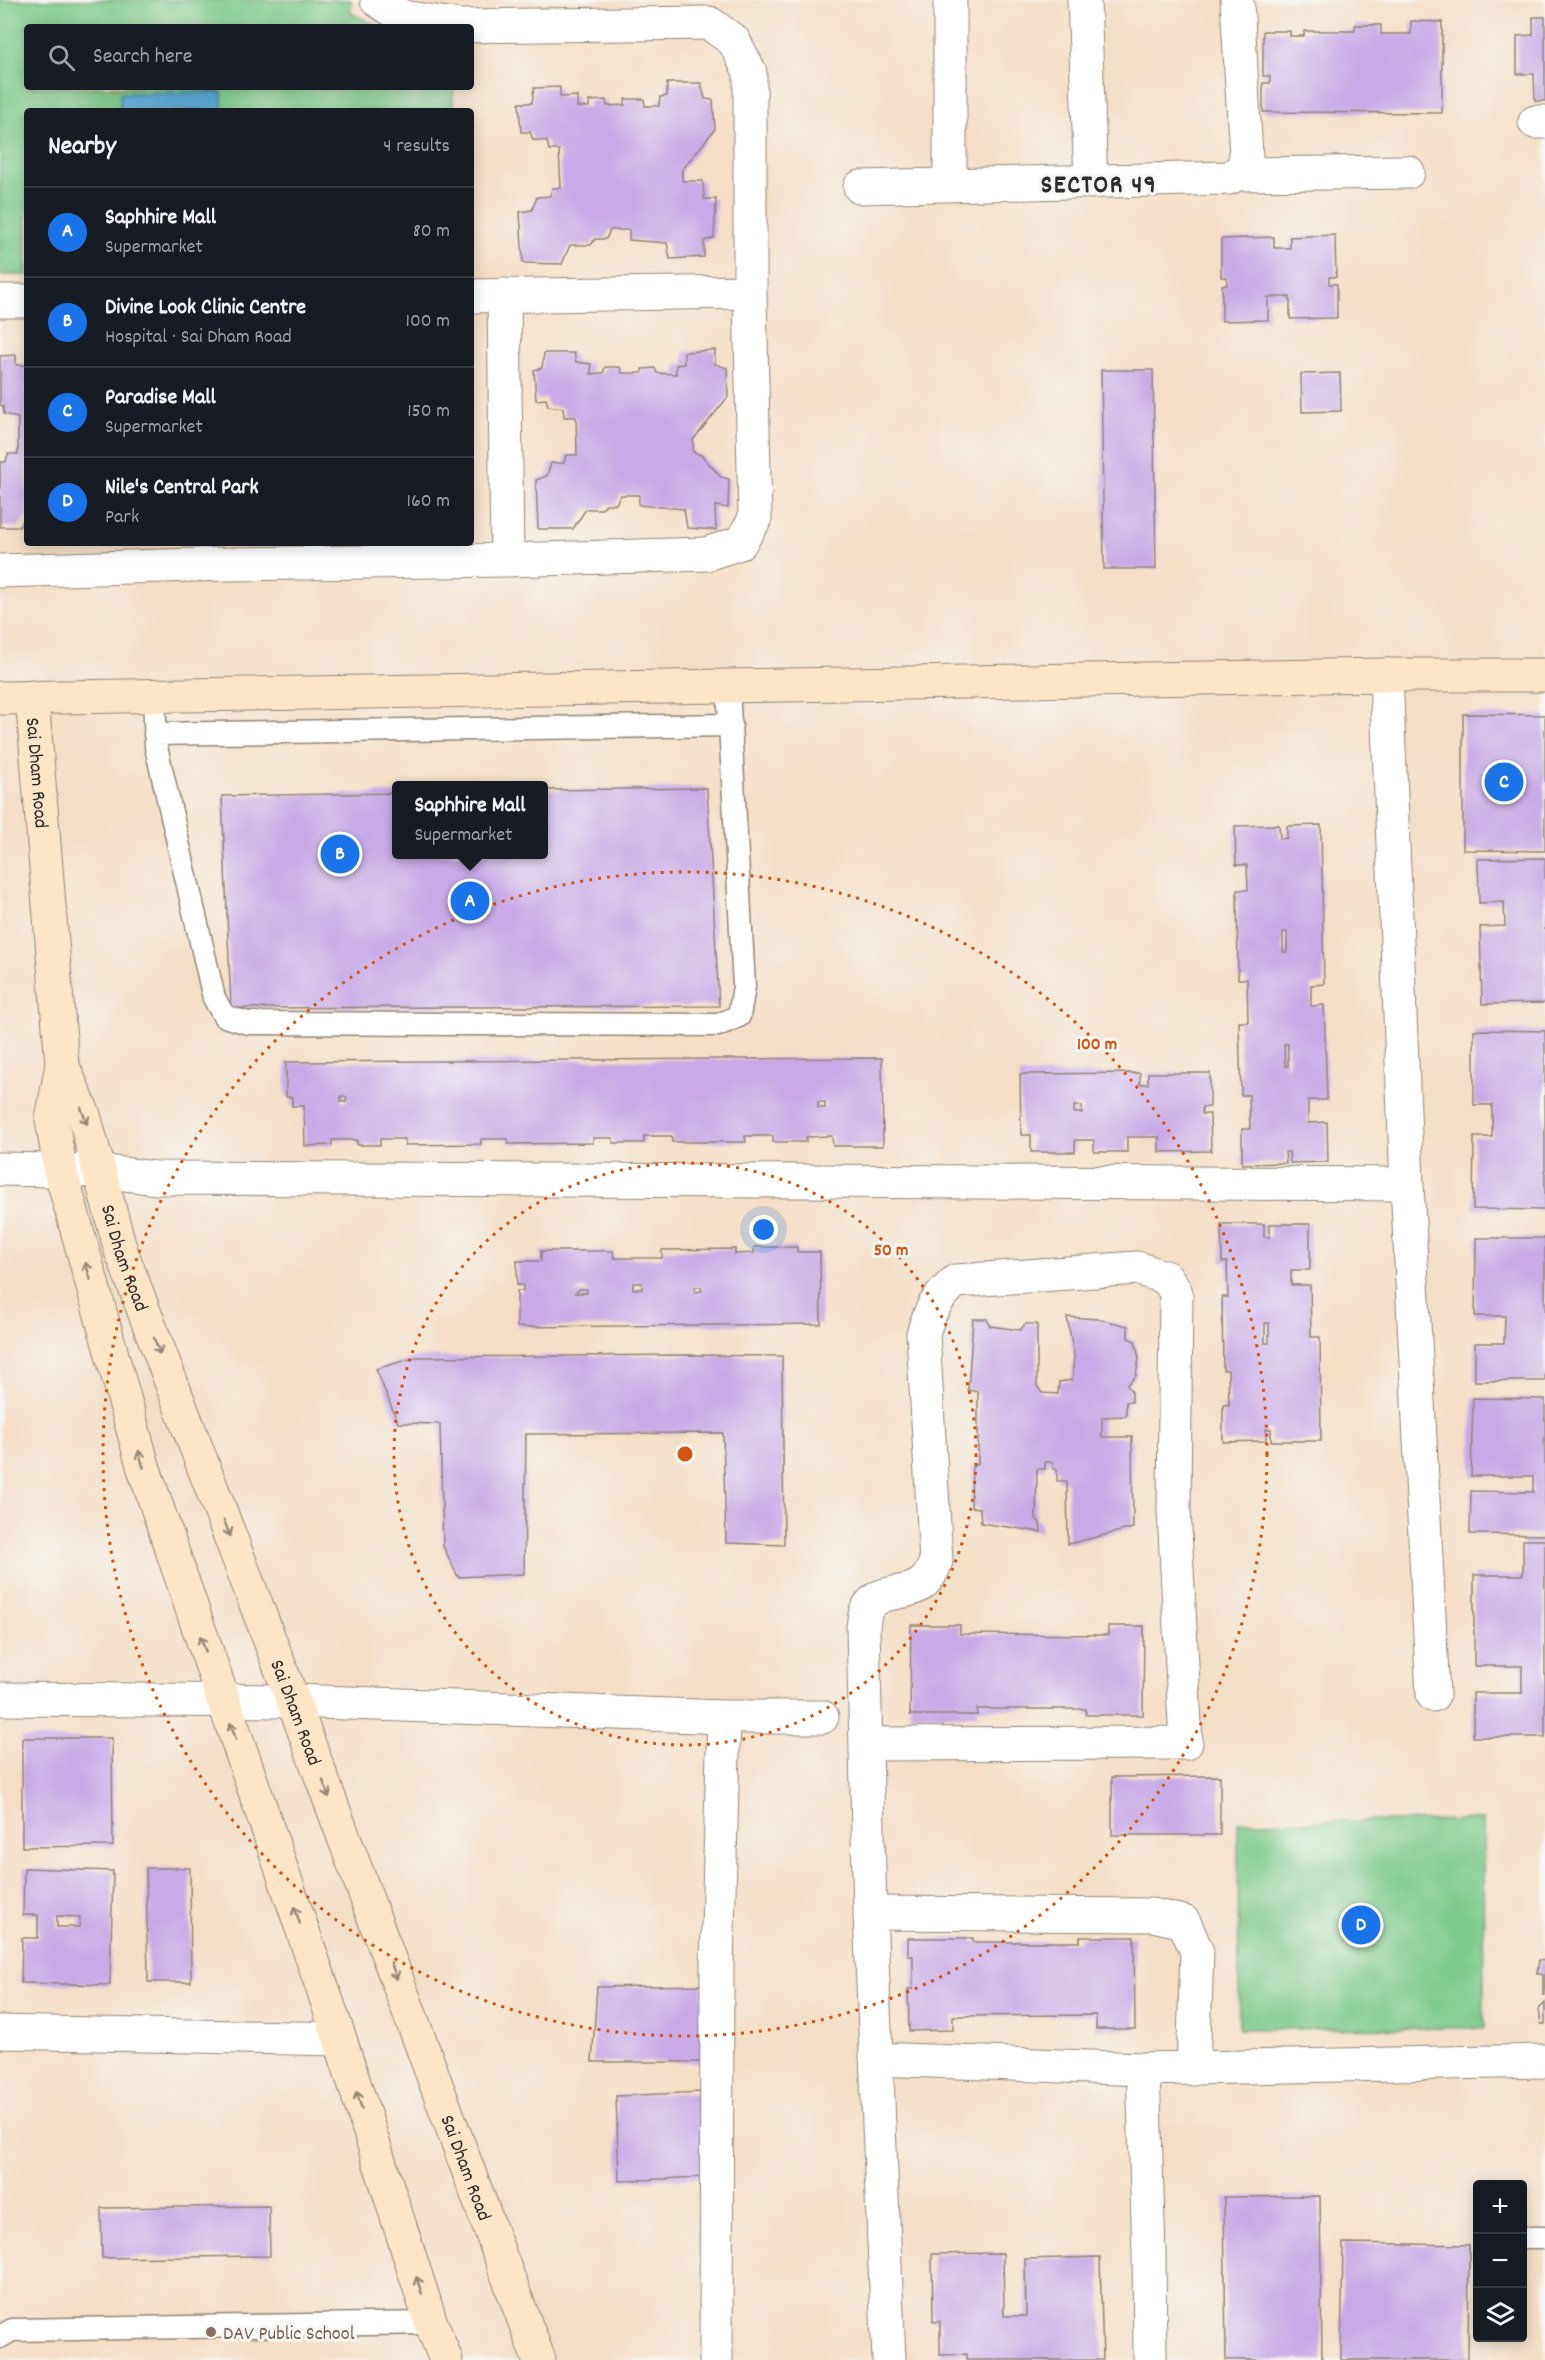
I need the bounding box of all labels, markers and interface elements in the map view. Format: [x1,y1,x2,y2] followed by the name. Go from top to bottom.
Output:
[24,24,474,90] search box
[45,41,78,74] icon: search
[93,42,192,73] text: Search here
[48,129,116,166] text: Nearby
[383,133,450,161] text: 4 results
[1041,168,1157,205] district label: SECTOR 49
[105,203,216,234] text: Saphhire Mall
[62,218,73,246] text: A
[413,218,450,246] text: 80 m
[105,234,203,262] text: Supermarket
[105,293,306,324] text: Divine Look Clinic Centre
[63,308,72,336] text: B
[406,308,450,336] text: 100 m
[105,324,292,352] text: Hospital · Sai Dham Road
[105,383,216,414] text: Paradise Mall
[63,398,72,426] text: C
[407,398,450,426] text: 150 m
[105,414,203,442] text: Supermarket
[105,473,259,504] text: Nile's Central Park
[62,488,73,516] text: D
[407,488,450,516] text: 160 m
[105,504,139,532] text: Park
[17,716,54,830] street label: Sai Dham Road
[1484,760,1524,804] pin: C
[392,781,548,859] popup
[415,791,525,822] text: Saphhire Mall
[415,822,512,850] text: Supermarket
[320,832,360,876] pin: B
[450,878,490,924] pin: A
[1077,1033,1117,1058] text: 100 m
[79,1106,90,1125] one-way arrow
[92,1202,154,1316] street label: Sai Dham Road
[749,1215,778,1244] your location
[874,1239,908,1264] text: 50 m
[82,1262,94,1281] one-way arrow
[153,1336,164,1355] one-way arrow
[675,1444,695,1464] centre of rings
[135,1450,147,1469] one-way arrow
[222,1518,233,1537] one-way arrow
[197,1635,208,1654] one-way arrow
[261,1656,327,1770] street label: Sai Dham Road
[227,1721,238,1740] one-way arrow
[322,1779,333,1798] one-way arrow
[1342,1902,1380,1948] pin: D
[290,1906,301,1925] one-way arrow
[389,1962,400,1980] one-way arrow
[353,2091,364,2110] one-way arrow
[432,2111,497,2225] street label: Sai Dham Road
[1473,2180,1527,2342] map controls
[1473,2180,1527,2234] button: +
[1473,2234,1527,2288] button: −
[412,2276,423,2295] one-way arrow
[1473,2288,1527,2342] button: layers
[223,2321,355,2349] place label: DAV Public School
[204,2325,218,2339] marker: DAV Public School

